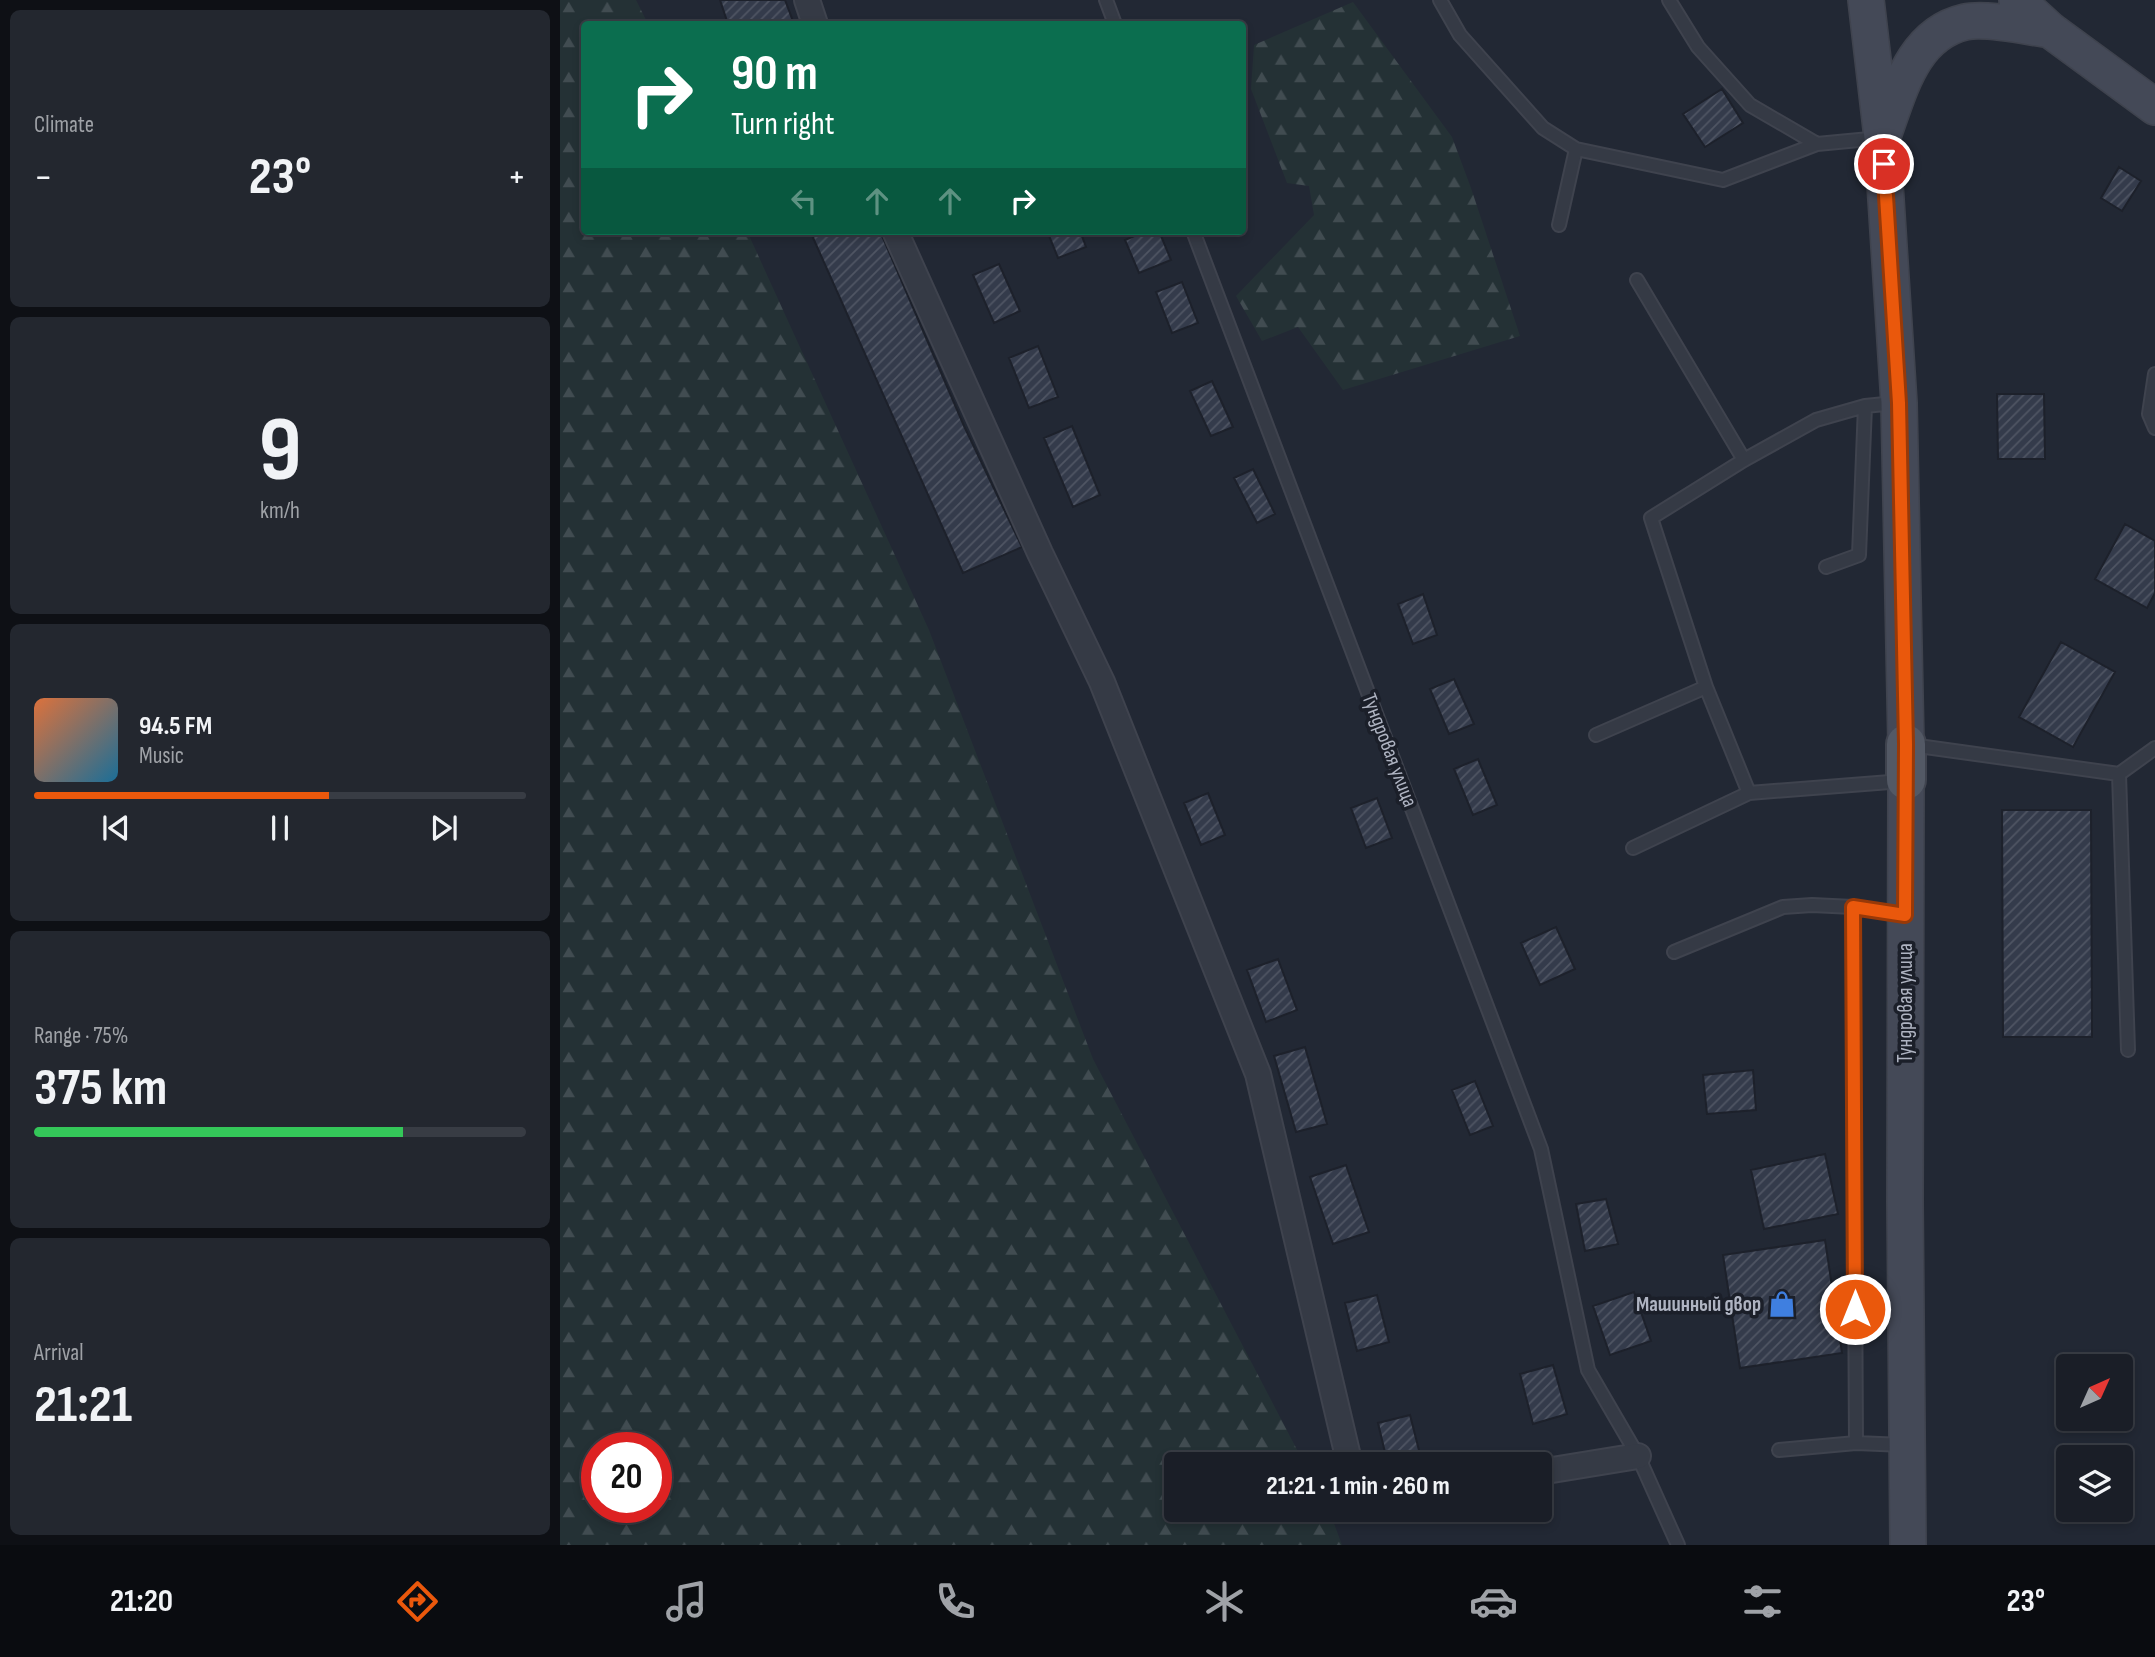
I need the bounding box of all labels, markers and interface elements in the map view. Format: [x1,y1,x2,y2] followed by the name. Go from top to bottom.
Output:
[731,45,818,104] text: 90 m
[616,49,707,140] icon: right
[731,105,835,144] text: Turn right
[34,111,94,139] text: Climate
[1854,134,1914,194] pin
[1865,145,1903,183] icon: arrive
[249,146,311,209] text: 23°
[34,155,53,200] text: −
[507,155,526,200] text: +
[785,182,823,220] icon: left
[858,182,896,220] icon: ahead
[931,182,969,220] icon: ahead
[1004,182,1042,220] icon: right
[258,397,302,506] text: 9
[260,497,300,525] text: km/h
[1356,690,1423,811] street label: Тундровая улица
[139,711,212,742] text: 94.5 FM
[139,742,184,770] text: Music
[97,809,135,847] icon: previous
[261,809,299,847] icon: pause
[425,809,463,847] icon: next
[1893,943,1918,1063] street label: Тундровая улица
[34,1022,128,1050] text: Range · 75%
[34,1057,167,1120] text: 375 km
[1818,1272,1892,1346] position arrow
[1767,1289,1797,1319] shop icon: Машинный двор
[1636,1292,1761,1317] place label: Машинный двор
[34,1339,83,1367] text: Arrival
[2056,1354,2133,1432] north arrow
[2056,1354,2133,1522] map controls
[34,1374,132,1437] text: 21:21
[581,1432,672,1523] speed limit sign: 20
[2056,1445,2133,1522] button: layers
[1266,1471,1450,1502] text: 21:21 · 1 min · 260 m
[393,1577,442,1626] icon: directions
[662,1577,711,1626] icon: music
[931,1577,980,1626] icon: phone
[1200,1577,1249,1626] icon: climate
[1469,1577,1518,1626] icon: car
[1738,1577,1787,1626] icon: filters
[110,1582,173,1621] text: 21:20
[2007,1582,2045,1621] text: 23°

